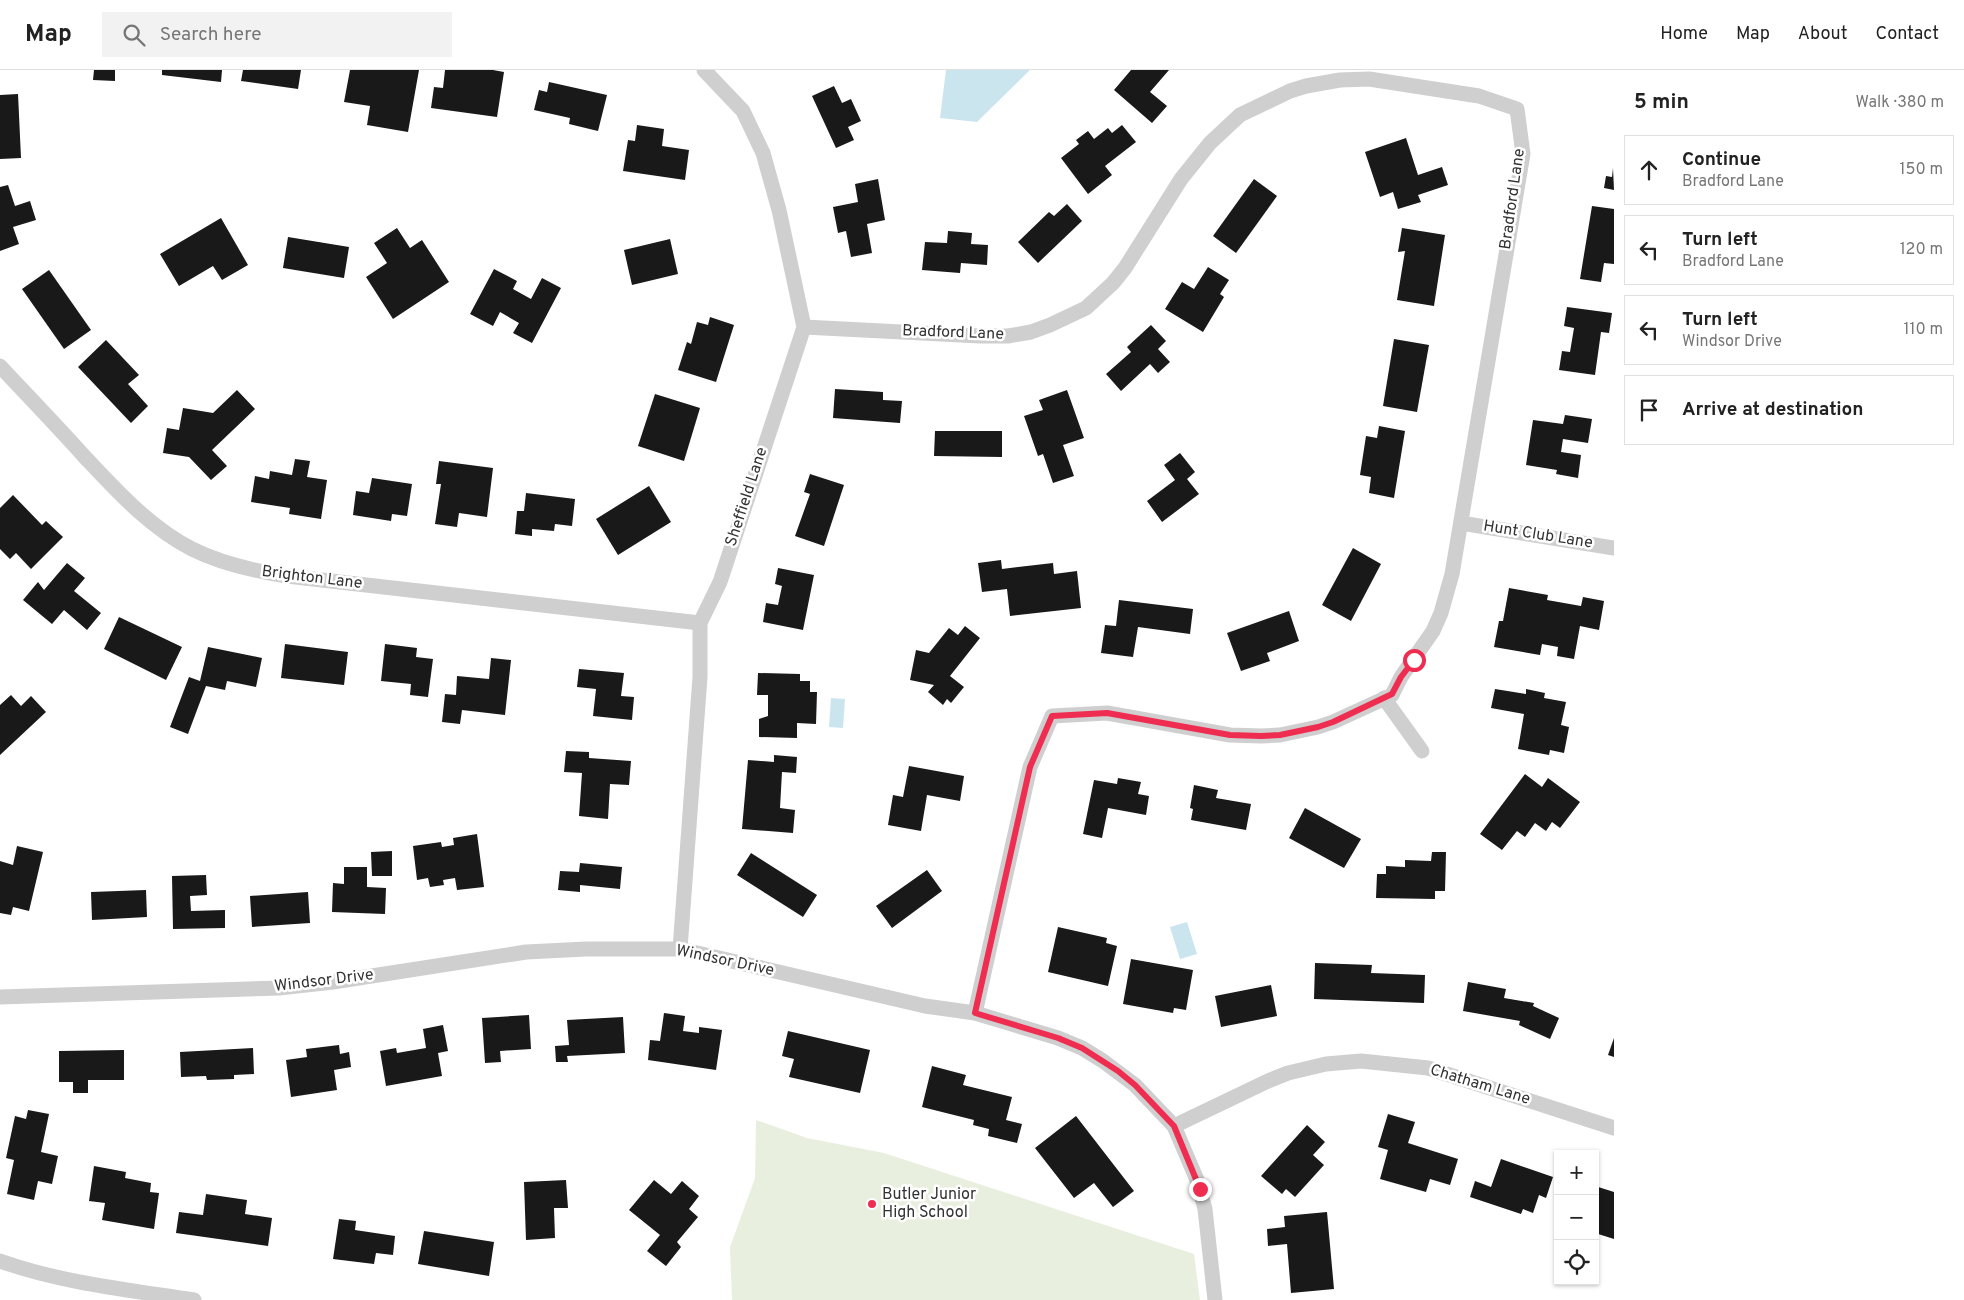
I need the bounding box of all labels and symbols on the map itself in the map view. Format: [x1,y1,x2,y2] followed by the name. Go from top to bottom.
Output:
[1496,147,1530,251] street label: Bradford Lane
[902,321,1004,345] street label: Bradford Lane
[722,445,772,549] street label: Sheffield Lane
[1482,516,1594,554] street label: Hunt Club Lane
[260,562,364,594] street label: Brighton Lane
[1403,649,1426,672] route start
[674,941,776,981] street label: Windsor Drive
[273,965,375,997] street label: Windsor Drive
[1427,1060,1533,1110] street label: Chatham Lane
[1189,1178,1212,1201] route end
[882,1185,976,1223] place label: Butler Junior High School
[866,1198,878,1210] marker: Butler Junior High School

